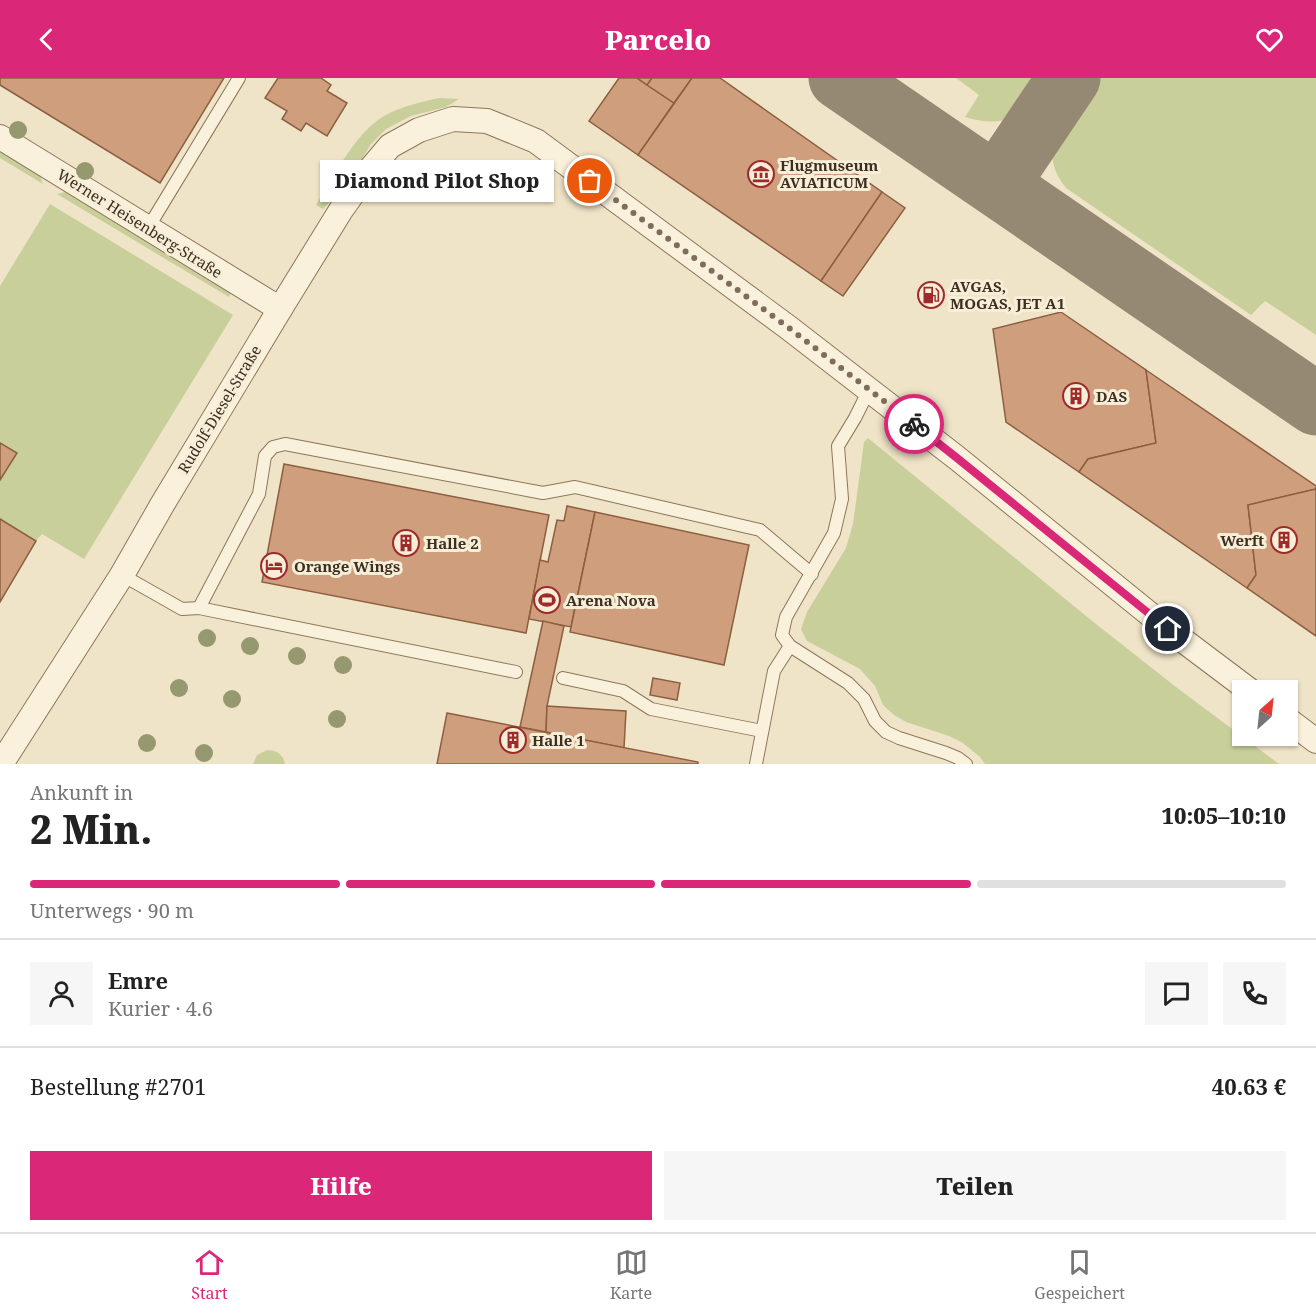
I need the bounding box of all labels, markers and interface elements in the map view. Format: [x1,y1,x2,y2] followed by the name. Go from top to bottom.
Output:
[605,21,711,58] text: Parcelo
[30,23,63,56] icon: back
[1253,23,1286,56] icon: heart
[564,155,615,206] pin
[780,155,879,192] place label: Flugmuseum AVIATICUM
[746,159,776,189] museum icon: Flugmuseum AVIATICUM
[320,160,554,202] callout: Diamond Pilot Shop
[54,164,226,282] street label: Werner Heisenberg-Straße
[573,164,606,197] icon: bag
[334,167,540,194] text: Diamond Pilot Shop
[950,276,1065,313] place label: AVGAS, MOGAS, JET A1
[916,280,946,310] fuel station icon: AVGAS, MOGAS, JET A1
[173,341,265,477] street label: Rudolf-Diesel-Straße
[1061,381,1091,411] building icon: DAS
[1096,386,1128,406] place label: DAS
[884,394,944,454] courier
[898,408,931,441] icon: bike
[1269,525,1299,555] building icon: Werft
[391,528,421,558] building icon: Halle 2
[1220,530,1264,550] place label: Werft
[426,533,479,553] place label: Halle 2
[259,551,289,581] hotel icon: Orange Wings
[294,556,400,576] place label: Orange Wings
[532,585,562,615] sports icon: Arena Nova
[566,590,656,610] place label: Arena Nova
[1142,603,1193,654] pin
[1151,612,1184,645] icon: home
[1232,680,1298,746] north arrow
[1232,680,1298,746] map controls
[498,725,528,755] building icon: Halle 1
[532,730,585,750] place label: Halle 1
[30,779,133,806] text: Ankunft in
[1162,800,1286,830] text: 10:05–10:10
[30,802,152,855] text: 2 Min.
[30,897,194,924] text: Unterwegs · 90 m
[30,962,93,1025] button: person
[1145,962,1208,1025] button: chat
[1223,962,1286,1025] button: phone
[108,965,168,995] text: Emre
[108,995,213,1022] text: Kurier · 4.6
[30,1071,206,1101] text: Bestellung #2701
[1212,1071,1286,1101] text: 40.63 €
[30,1151,652,1220] button: Hilfe
[664,1151,1286,1220] button: Teilen
[191,1246,228,1304] tab: Start
[610,1246,652,1304] tab: Karte
[1034,1246,1125,1304] tab: Gespeichert

